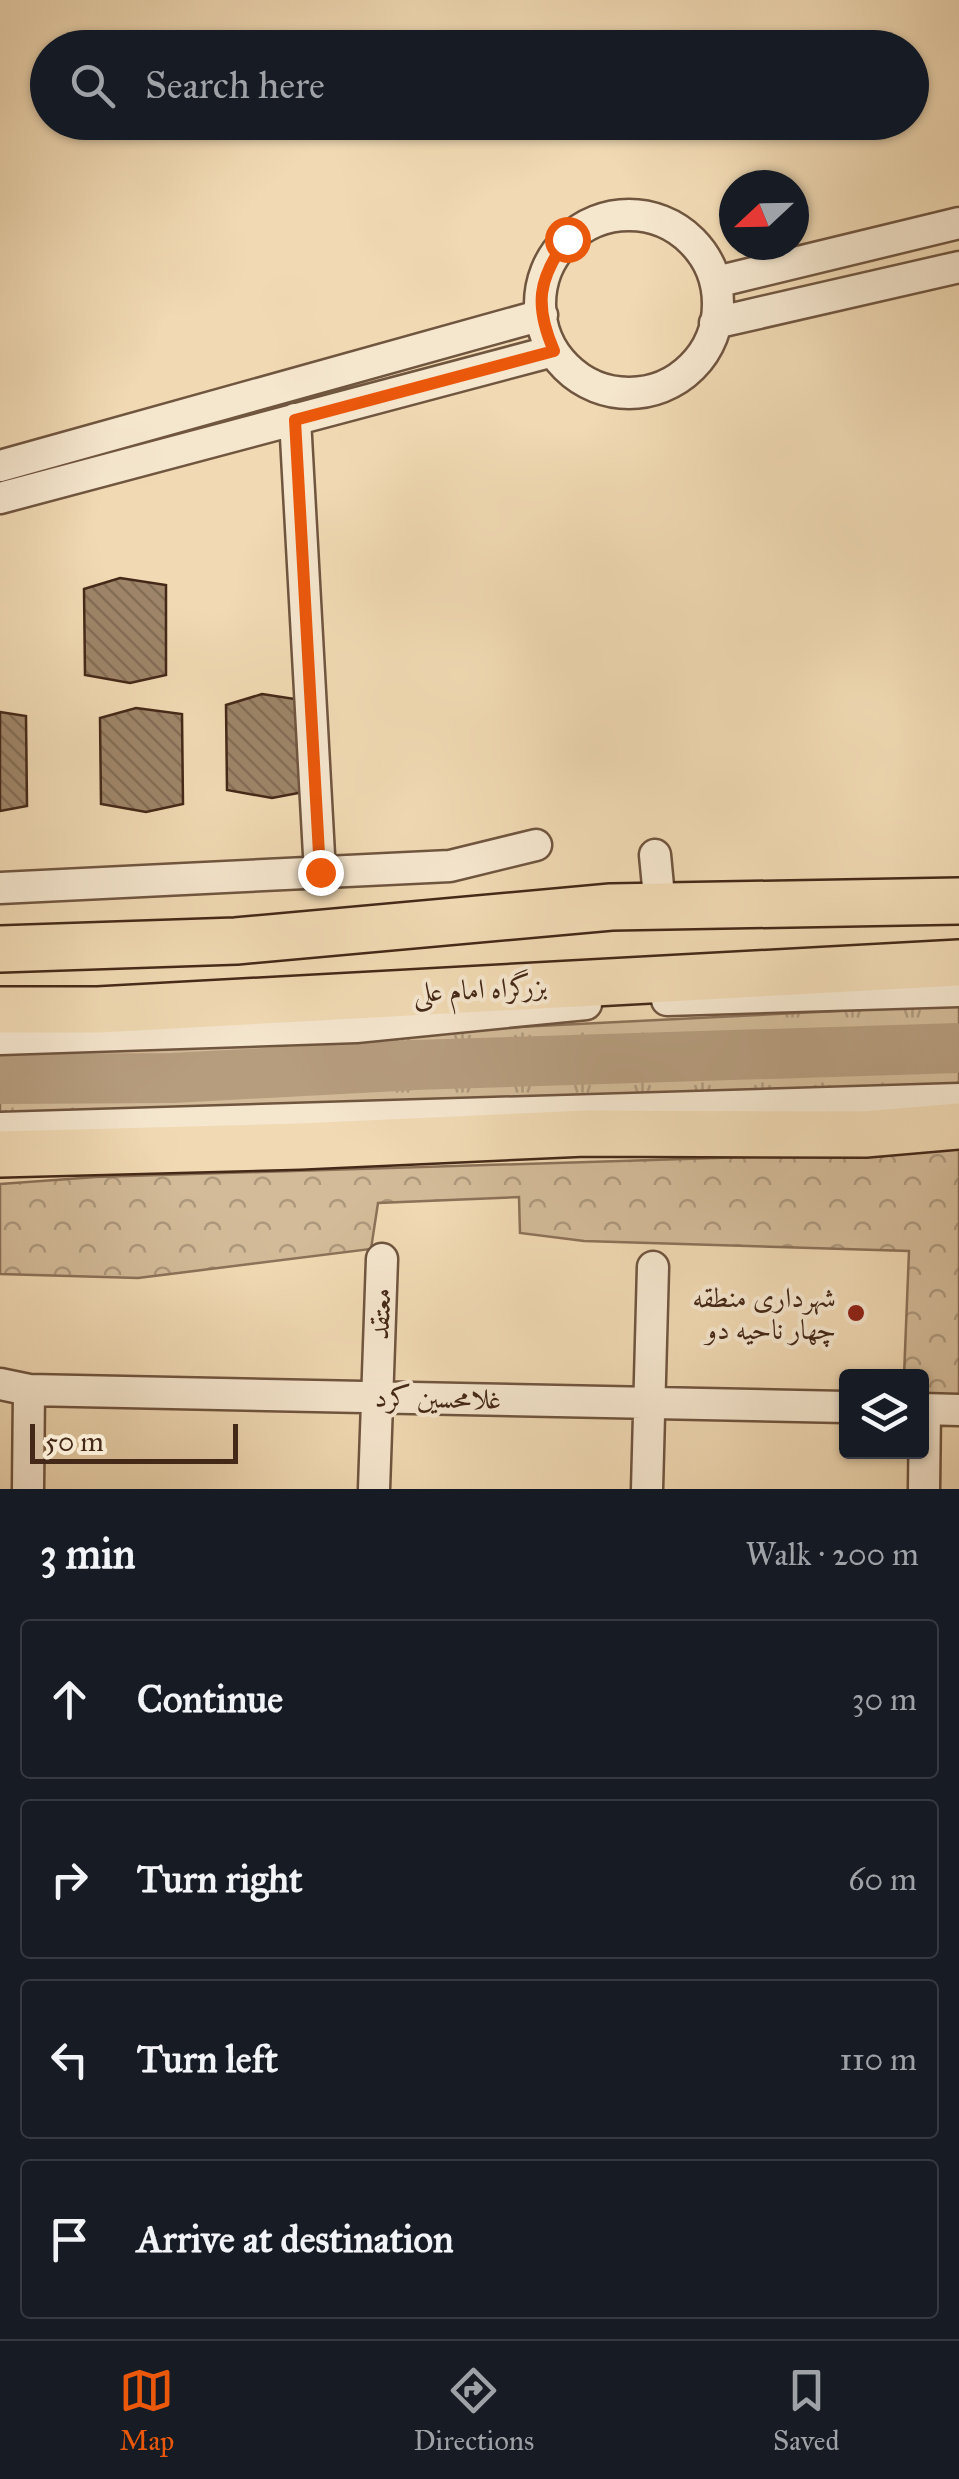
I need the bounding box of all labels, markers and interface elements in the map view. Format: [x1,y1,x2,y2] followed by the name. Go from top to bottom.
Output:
[30,30,929,140] search box
[65,58,120,113] icon: search
[145,62,325,108] text: Search here
[719,170,809,260] north arrow
[545,217,591,263] route start
[298,850,344,896] route end
[412,967,548,1017] street label: بزرگراه امام علی
[692,1280,836,1348] place label: شهرداری منطقه چهار ناحیه دو
[362,1288,398,1340] street label: معتقد
[845,1302,867,1324] marker: شهرداری منطقه چهار ناحیه دو
[839,1369,929,1459] map controls
[839,1369,929,1459] button: layers
[374,1379,502,1417] street label: غلامحسین کرد
[30,1419,238,1464] scale bar
[45,1424,104,1459] text: 50 m
[40,1528,135,1580] text: 3 min
[746,1535,919,1574] text: Walk · 200 m
[42,1672,97,1727] icon: ahead
[137,1676,283,1722] text: Continue
[852,1680,917,1719] text: 30 m
[42,1852,97,1907] icon: right
[137,1856,303,1902] text: Turn right
[848,1860,917,1899] text: 60 m
[42,2032,97,2087] icon: left
[137,2036,278,2082] text: Turn left
[839,2040,917,2079] text: 110 m
[42,2212,97,2267] icon: arrive
[137,2216,454,2262] text: Arrive at destination
[119,2363,174,2458] tab: Map
[413,2363,534,2458] tab: Directions
[773,2363,840,2458] tab: Saved

